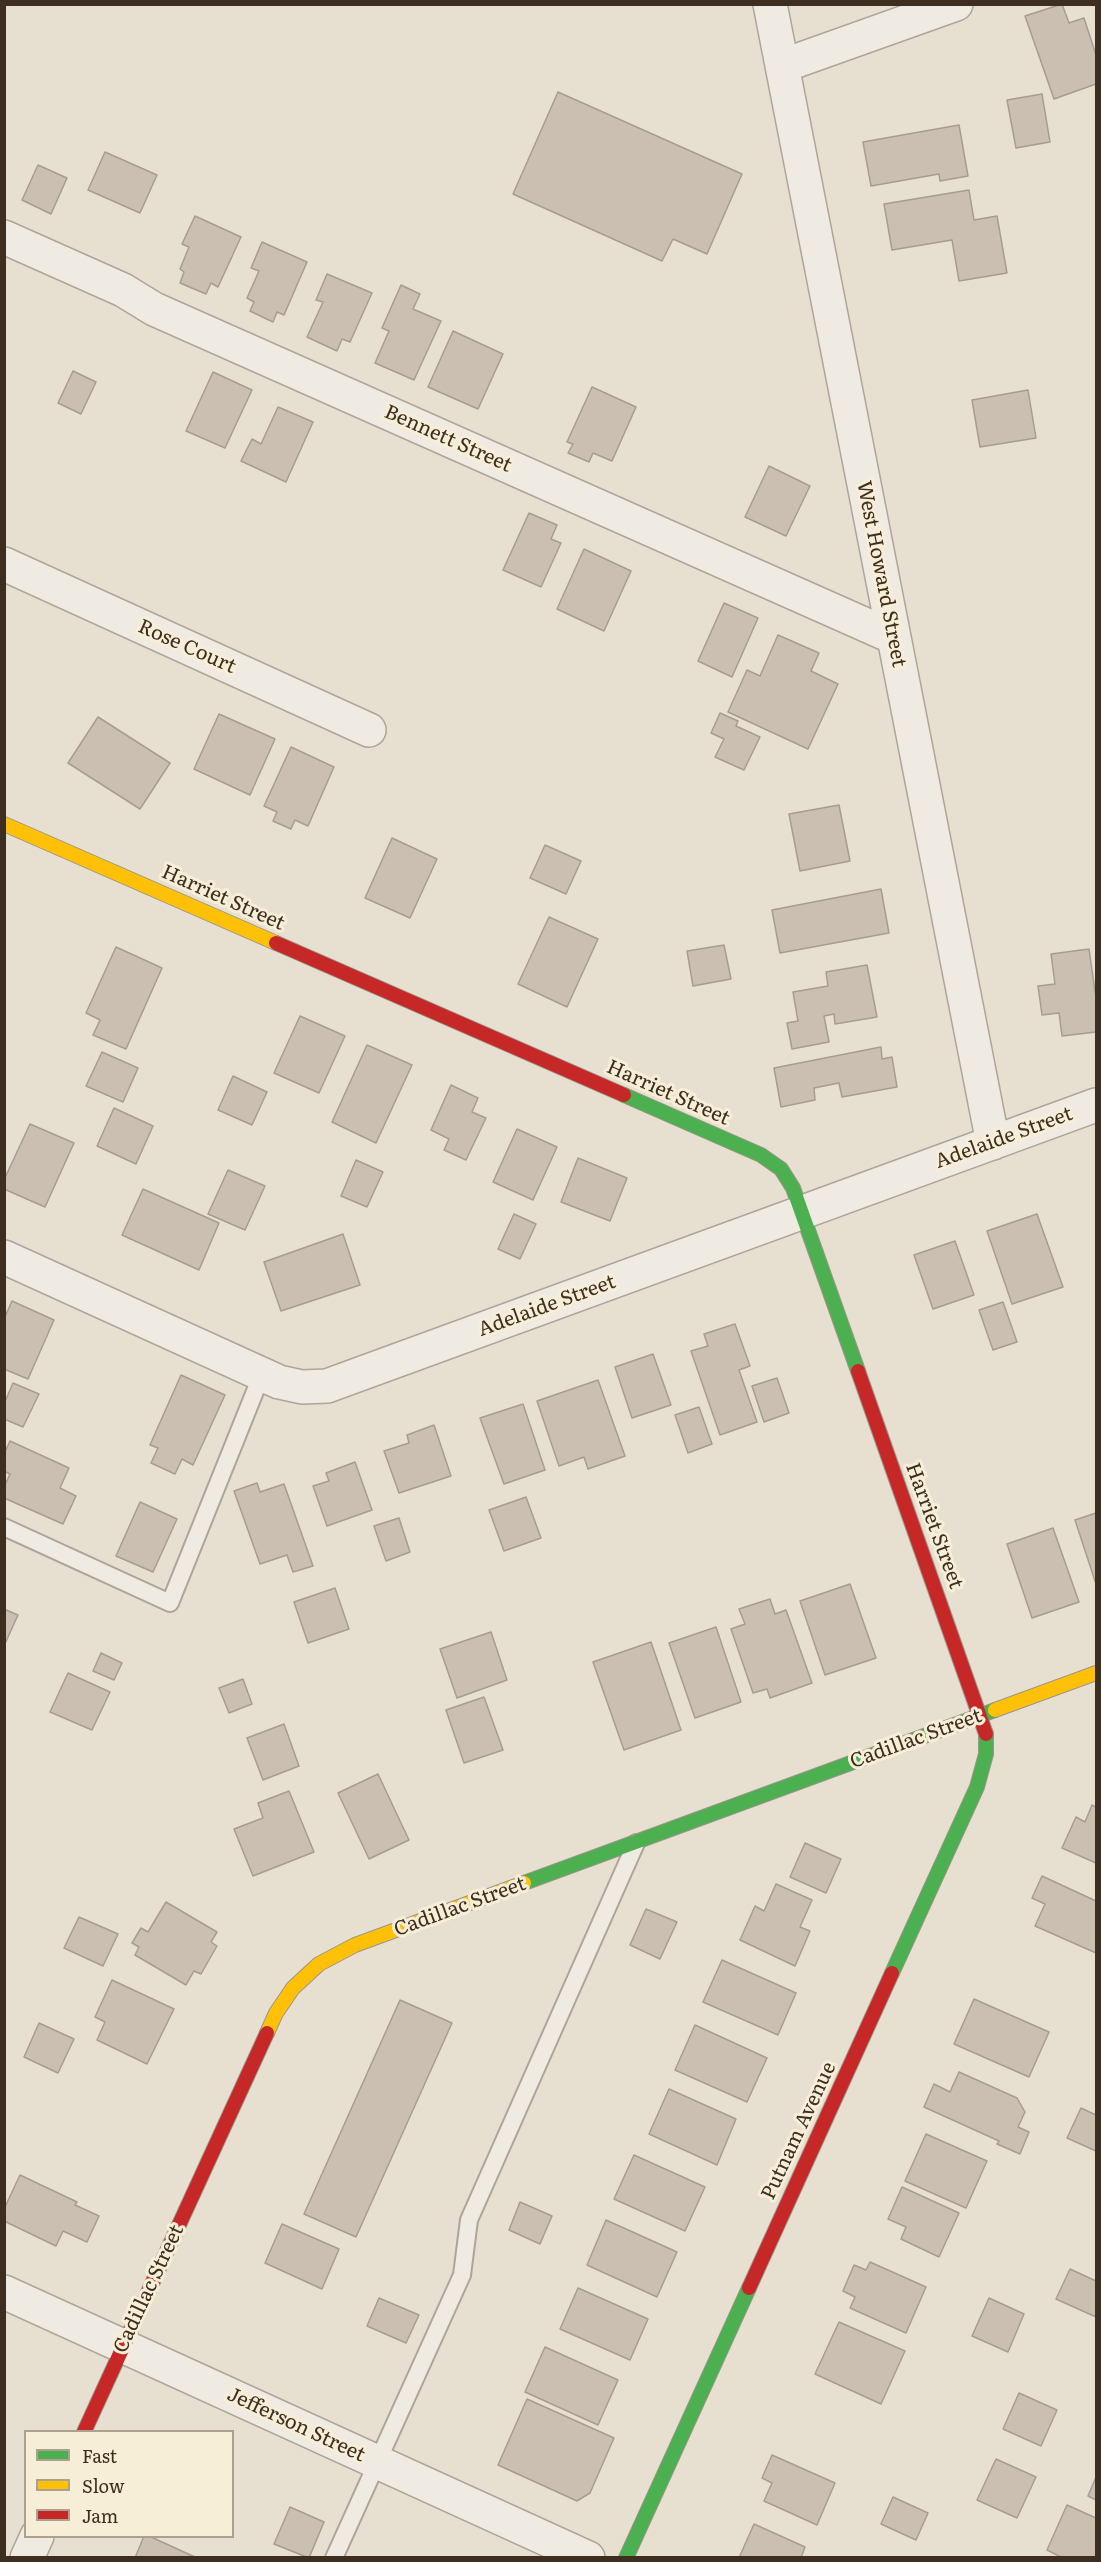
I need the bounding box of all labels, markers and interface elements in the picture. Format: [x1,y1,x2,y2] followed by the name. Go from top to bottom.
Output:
[381,400,515,478] street label: Bennett Street
[851,479,911,669] street label: West Howard Street
[134,615,240,679] street label: Rose Court
[158,860,288,936] street label: Harriet Street
[603,1055,733,1131] street label: Harriet Street
[932,1102,1076,1174] street label: Adelaide Street
[475,1270,619,1342] street label: Adelaide Street
[900,1460,968,1592] street label: Harriet Street
[847,1704,985,1774] street label: Cadillac Street
[391,1872,529,1942] street label: Cadillac Street
[757,2058,841,2204] street label: Putnam Avenue
[109,2221,189,2357] street label: Cadillac Street
[223,2383,369,2467] street label: Jefferson Street
[24,2430,234,2538] legend
[82,2442,117,2469] text: Fast
[82,2472,124,2499] text: Slow
[82,2502,118,2529] text: Jam

